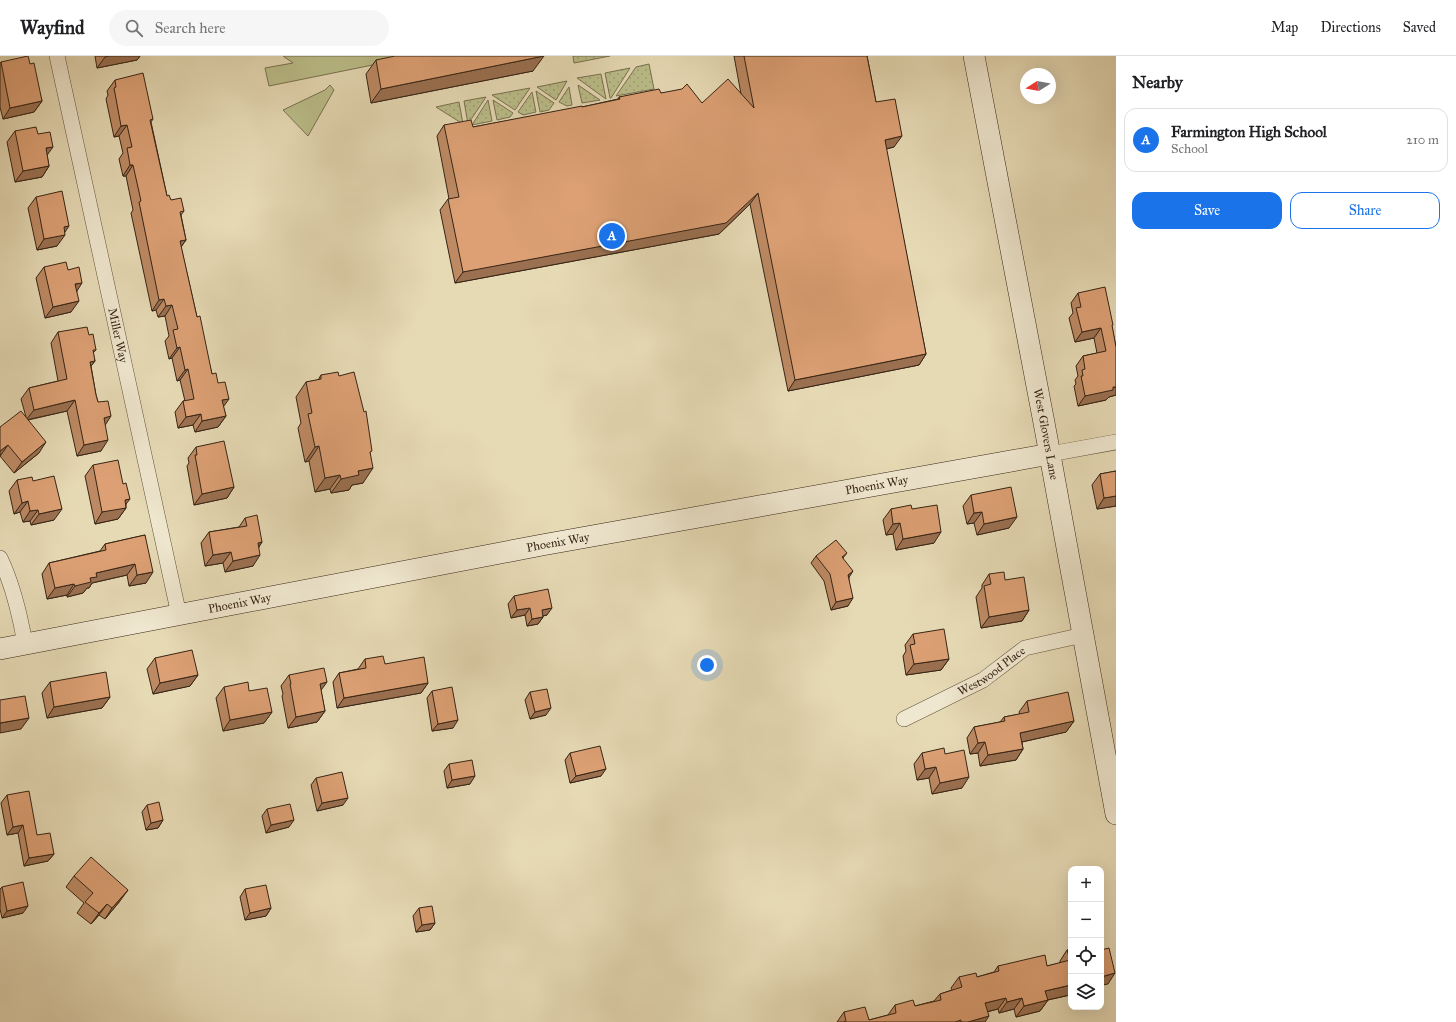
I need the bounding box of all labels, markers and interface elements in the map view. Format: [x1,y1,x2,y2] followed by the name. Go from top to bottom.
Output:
[109,10,389,46] search box
[20,16,85,39] text: Wayfind
[123,17,145,39] icon: search
[155,19,226,37] text: Search here
[1271,19,1298,36] text: Map
[1320,19,1381,36] text: Directions
[1403,19,1436,36] text: Saved
[1020,68,1056,104] north arrow
[1132,72,1183,93] text: Nearby
[1171,123,1327,141] text: Farmington High School
[1142,132,1150,148] text: A
[1406,132,1439,148] text: 210 m
[1171,141,1208,157] text: School
[1132,192,1282,229] button: Save
[1290,192,1440,229] button: Share
[599,221,625,251] pin: A
[105,307,131,364] street label: Miller Way
[1031,387,1061,481] street label: West Glovers Lane
[844,472,910,498] street label: Phoenix Way
[525,530,591,555] street label: Phoenix Way
[207,590,273,616] street label: Phoenix Way
[955,643,1028,698] street label: Westwood Place
[697,655,717,675] your location
[1068,866,1104,1010] map controls
[1068,866,1104,902] button: +
[1068,902,1104,938] button: −
[1068,938,1104,974] button: locate
[1068,974,1104,1010] button: layers

